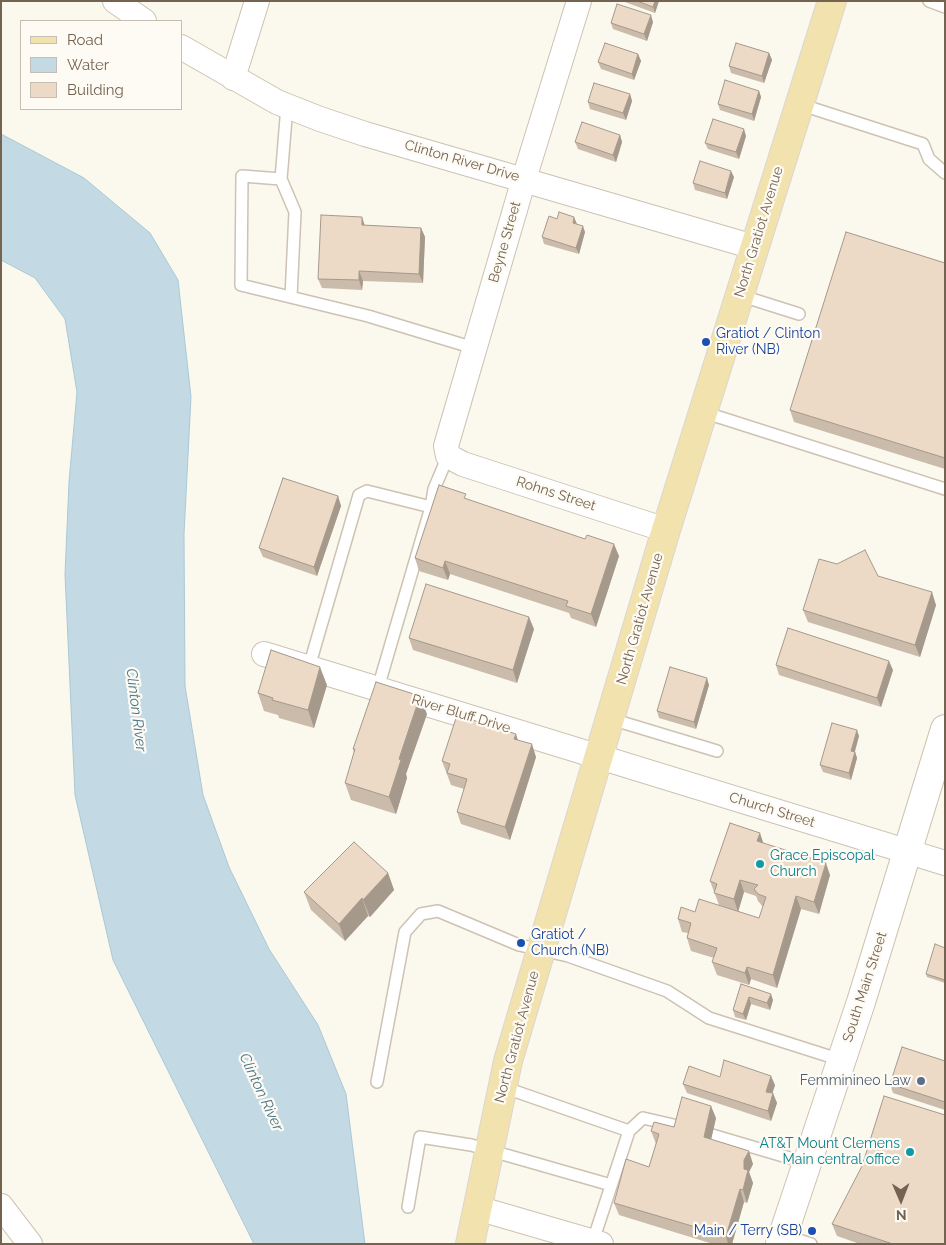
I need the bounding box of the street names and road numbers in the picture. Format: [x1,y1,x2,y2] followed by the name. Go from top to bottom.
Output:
[403,137,521,185] street label: Clinton River Drive
[731,164,787,300] street label: North Gratiot Avenue
[485,199,525,285] street label: Beyne Street
[514,473,598,515] street label: Rohns Street
[613,551,667,687] street label: North Gratiot Avenue
[409,691,513,737] street label: River Bluff Drive
[727,789,817,831] street label: Church Street
[839,930,891,1044] street label: South Main Street
[491,969,543,1105] street label: North Gratiot Avenue

